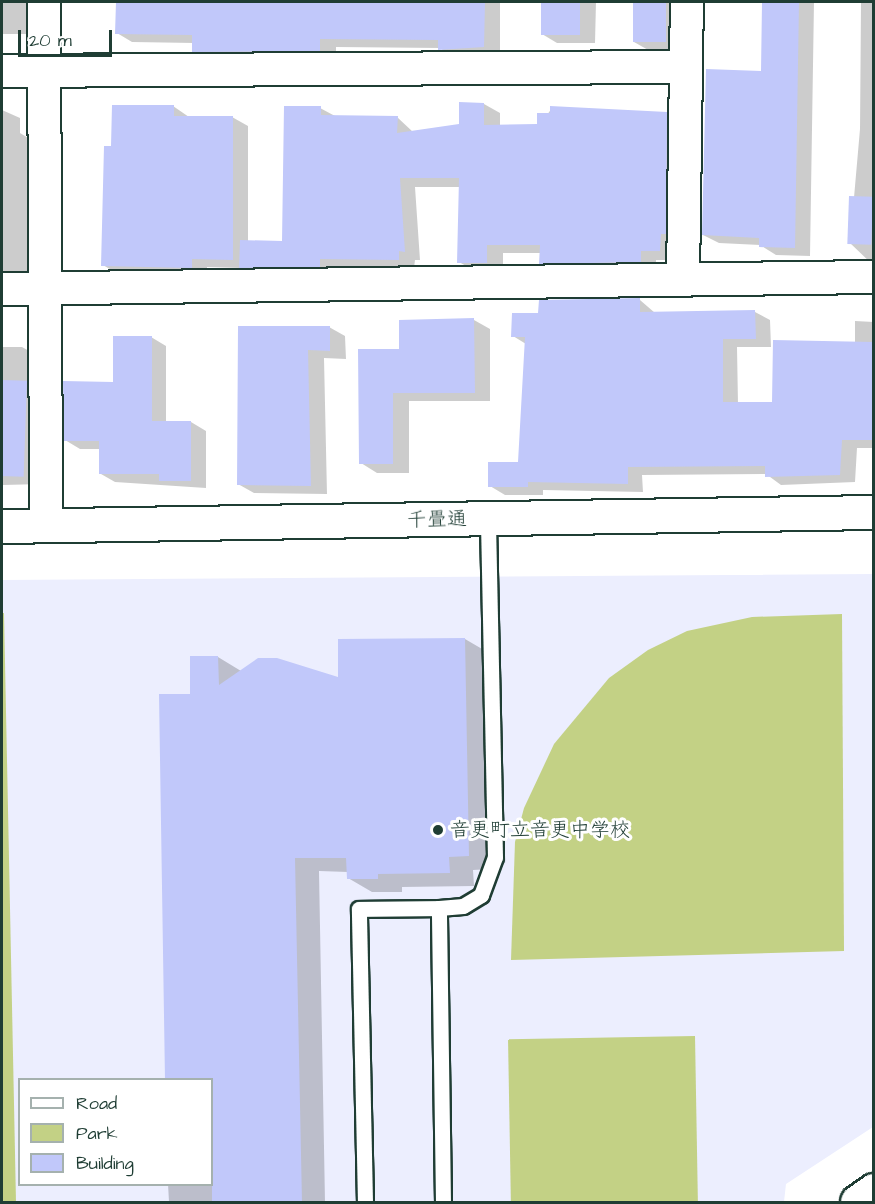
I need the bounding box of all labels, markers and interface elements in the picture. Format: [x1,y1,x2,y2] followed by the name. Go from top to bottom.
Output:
[21,18,116,56] scale bar
[29,28,72,53] text: 20 m
[407,507,467,533] street label: 千畳通
[450,818,630,842] place label: 音更町立音更中学校
[431,823,445,837] marker: 音更町立音更中学校
[18,1078,213,1186] legend
[76,1091,117,1116] text: Road
[76,1121,118,1146] text: Park
[76,1151,134,1176] text: Building

